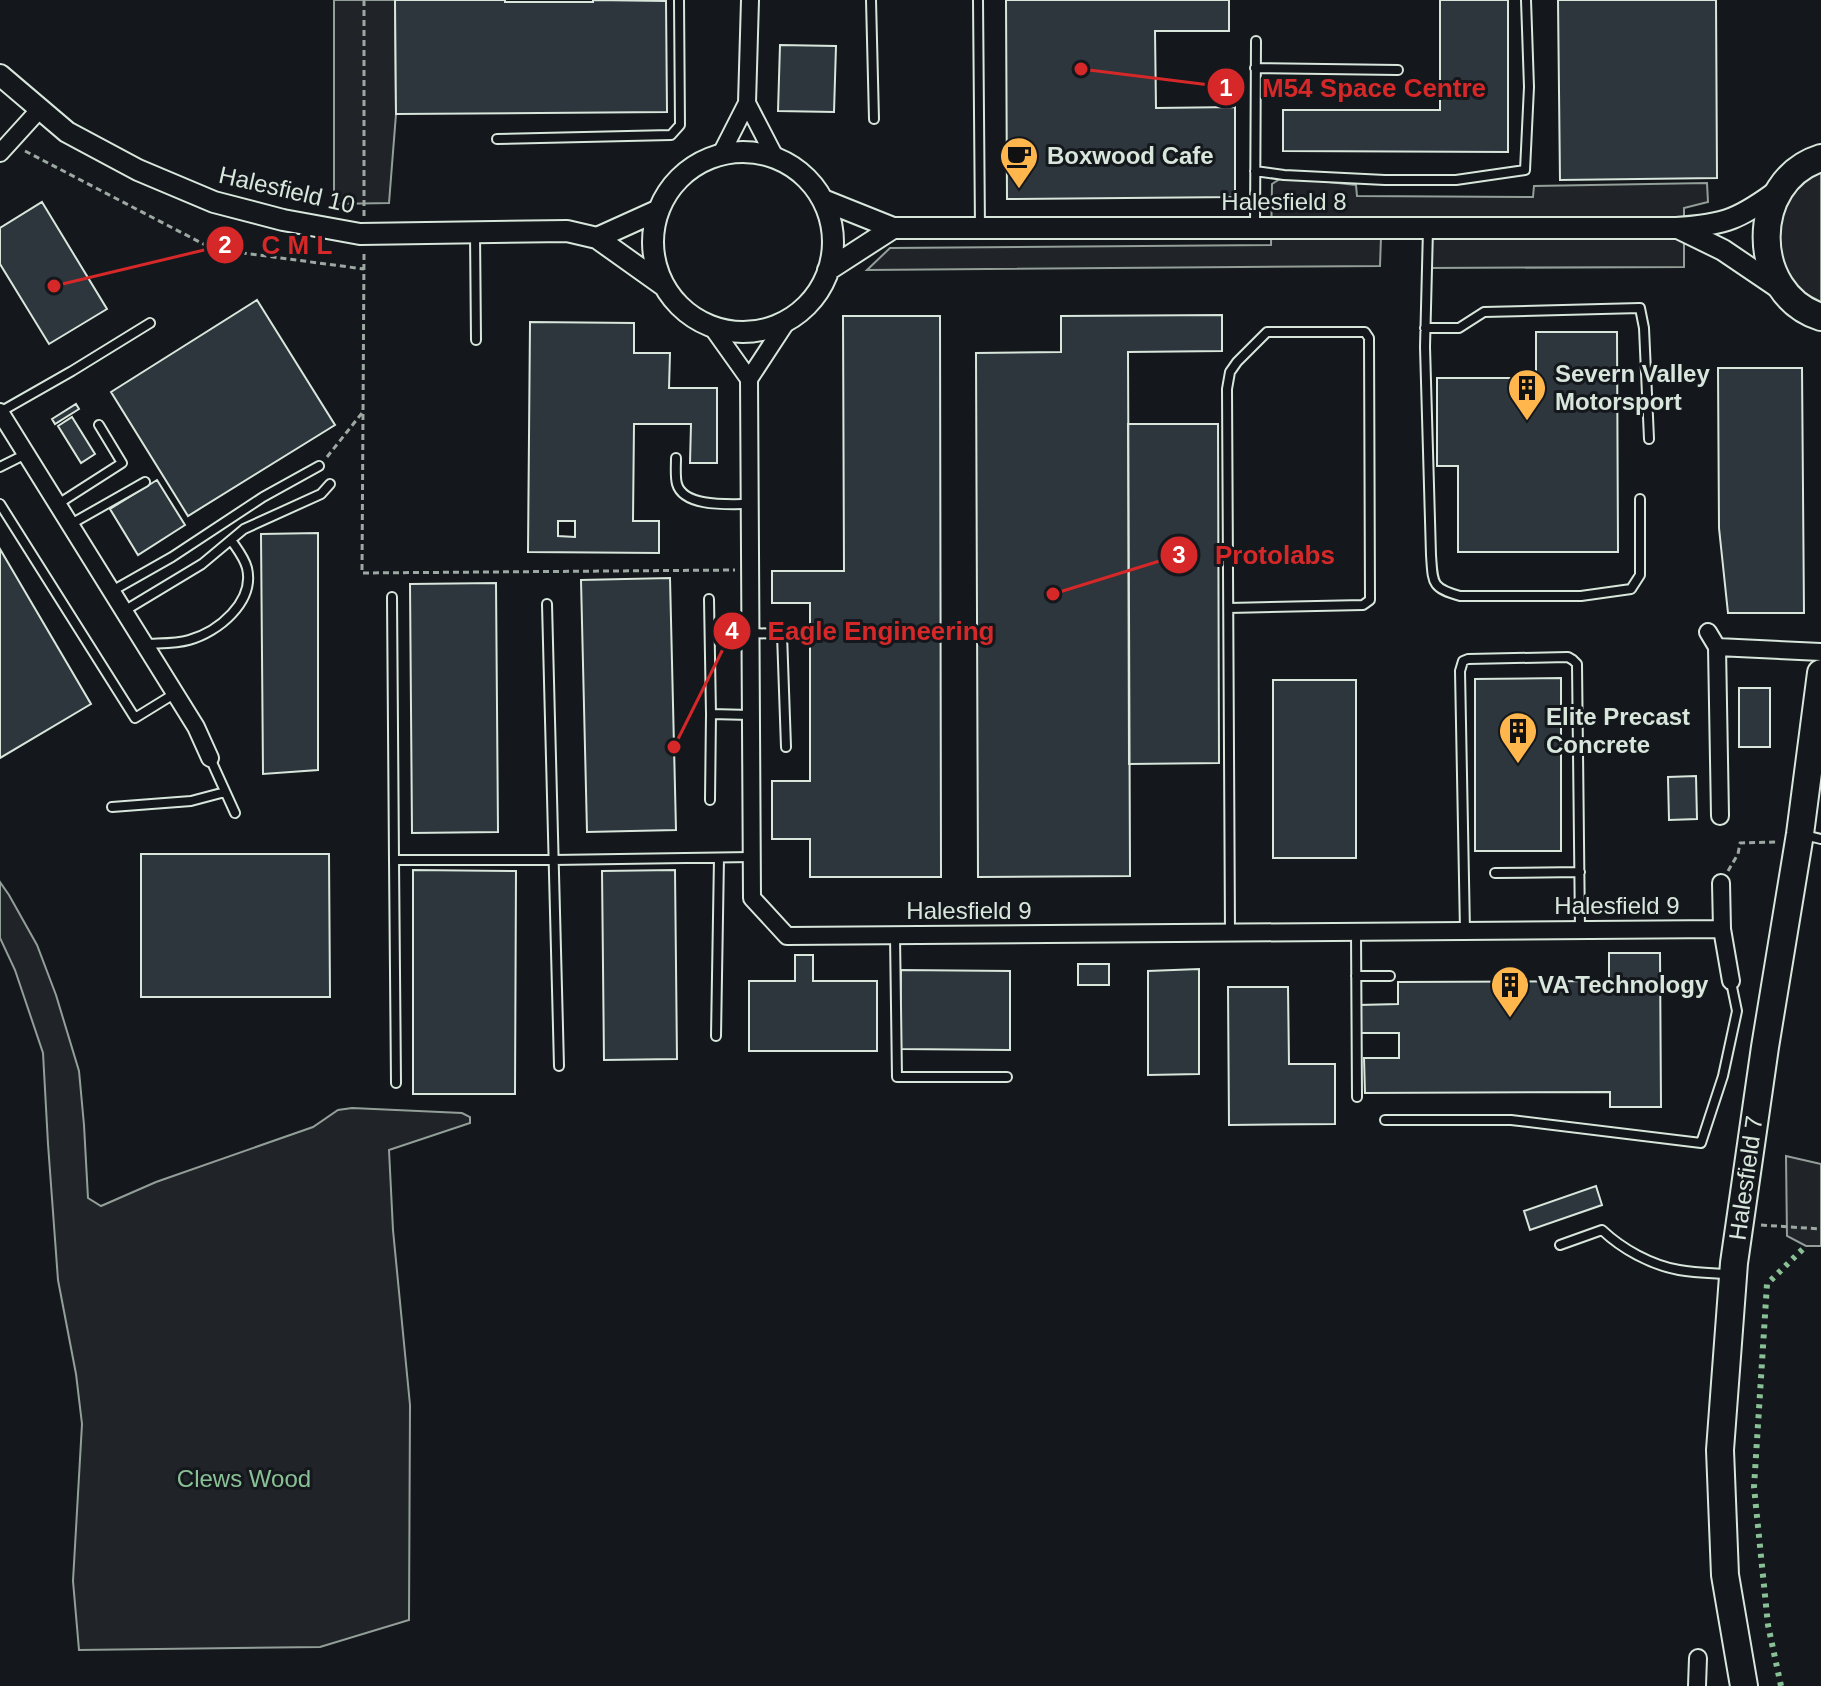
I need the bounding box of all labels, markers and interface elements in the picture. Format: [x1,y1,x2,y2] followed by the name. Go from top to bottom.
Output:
[1206,62,1502,112] callout: M54 Space Centre
[1262,73,1486,103] text: M54 Space Centre
[1219,74,1233,101] text: 1
[998,135,1040,190] cafe icon: Boxwood Cafe
[1047,142,1214,169] place label: Boxwood Cafe
[216,161,358,218] street label: Halesfield 10
[1221,188,1347,215] street label: Halesfield 8
[205,220,348,270] callout: C M L
[262,230,332,260] text: C M L
[218,231,232,258] text: 2
[1555,360,1710,415] place label: Severn Valley Motorsport
[1506,367,1548,422] building icon: Severn Valley Motorsport
[1159,530,1351,580] callout: Protolabs
[1215,540,1335,570] text: Protolabs
[1172,541,1186,568] text: 3
[712,606,1011,656] callout: Eagle Engineering
[768,616,994,646] text: Eagle Engineering
[725,617,739,644] text: 4
[1546,703,1690,758] place label: Elite Precast Concrete
[1497,710,1539,765] building icon: Elite Precast Concrete
[1554,892,1680,919] street label: Halesfield 9
[906,897,1032,924] street label: Halesfield 9
[1489,964,1531,1019] building icon: VA Technology
[1538,971,1709,998] place label: VA Technology
[1723,1114,1768,1242] street label: Halesfield 7
[177,1465,311,1492] park label: Clews Wood

